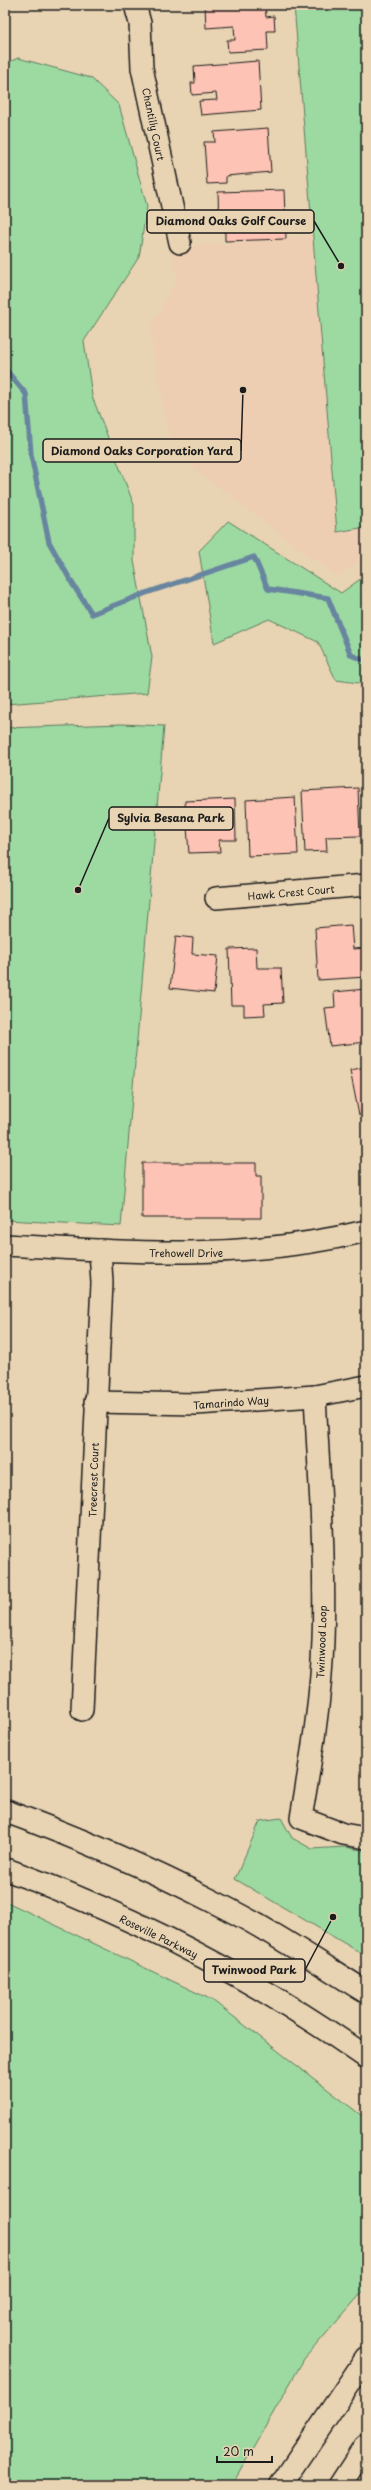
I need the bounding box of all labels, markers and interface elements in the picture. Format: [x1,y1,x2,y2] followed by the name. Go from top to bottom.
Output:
[138,86,169,162] street label: Chantilly Court
[147,210,314,233] callout: Diamond Oaks Golf Course
[156,212,306,229] text: Diamond Oaks Golf Course
[43,439,241,462] callout: Diamond Oaks Corporation Yard
[51,442,234,459] text: Diamond Oaks Corporation Yard
[109,807,233,830] callout: Sylvia Besana Park
[117,809,226,826] text: Sylvia Besana Park
[247,881,335,903] street label: Hawk Crest Court
[149,1245,223,1260] street label: Trehowell Drive
[193,1392,270,1412] street label: Tamarindo Way
[84,1442,102,1518] street label: Treecrest Court
[312,1605,330,1679] street label: Twinwood Loop
[117,1911,201,1962] street label: Roseville Parkway
[204,1959,305,1982] callout: Twinwood Park
[211,1961,297,1978] text: Twinwood Park
[217,2438,272,2464] scale bar
[223,2442,254,2460] text: 20 m

